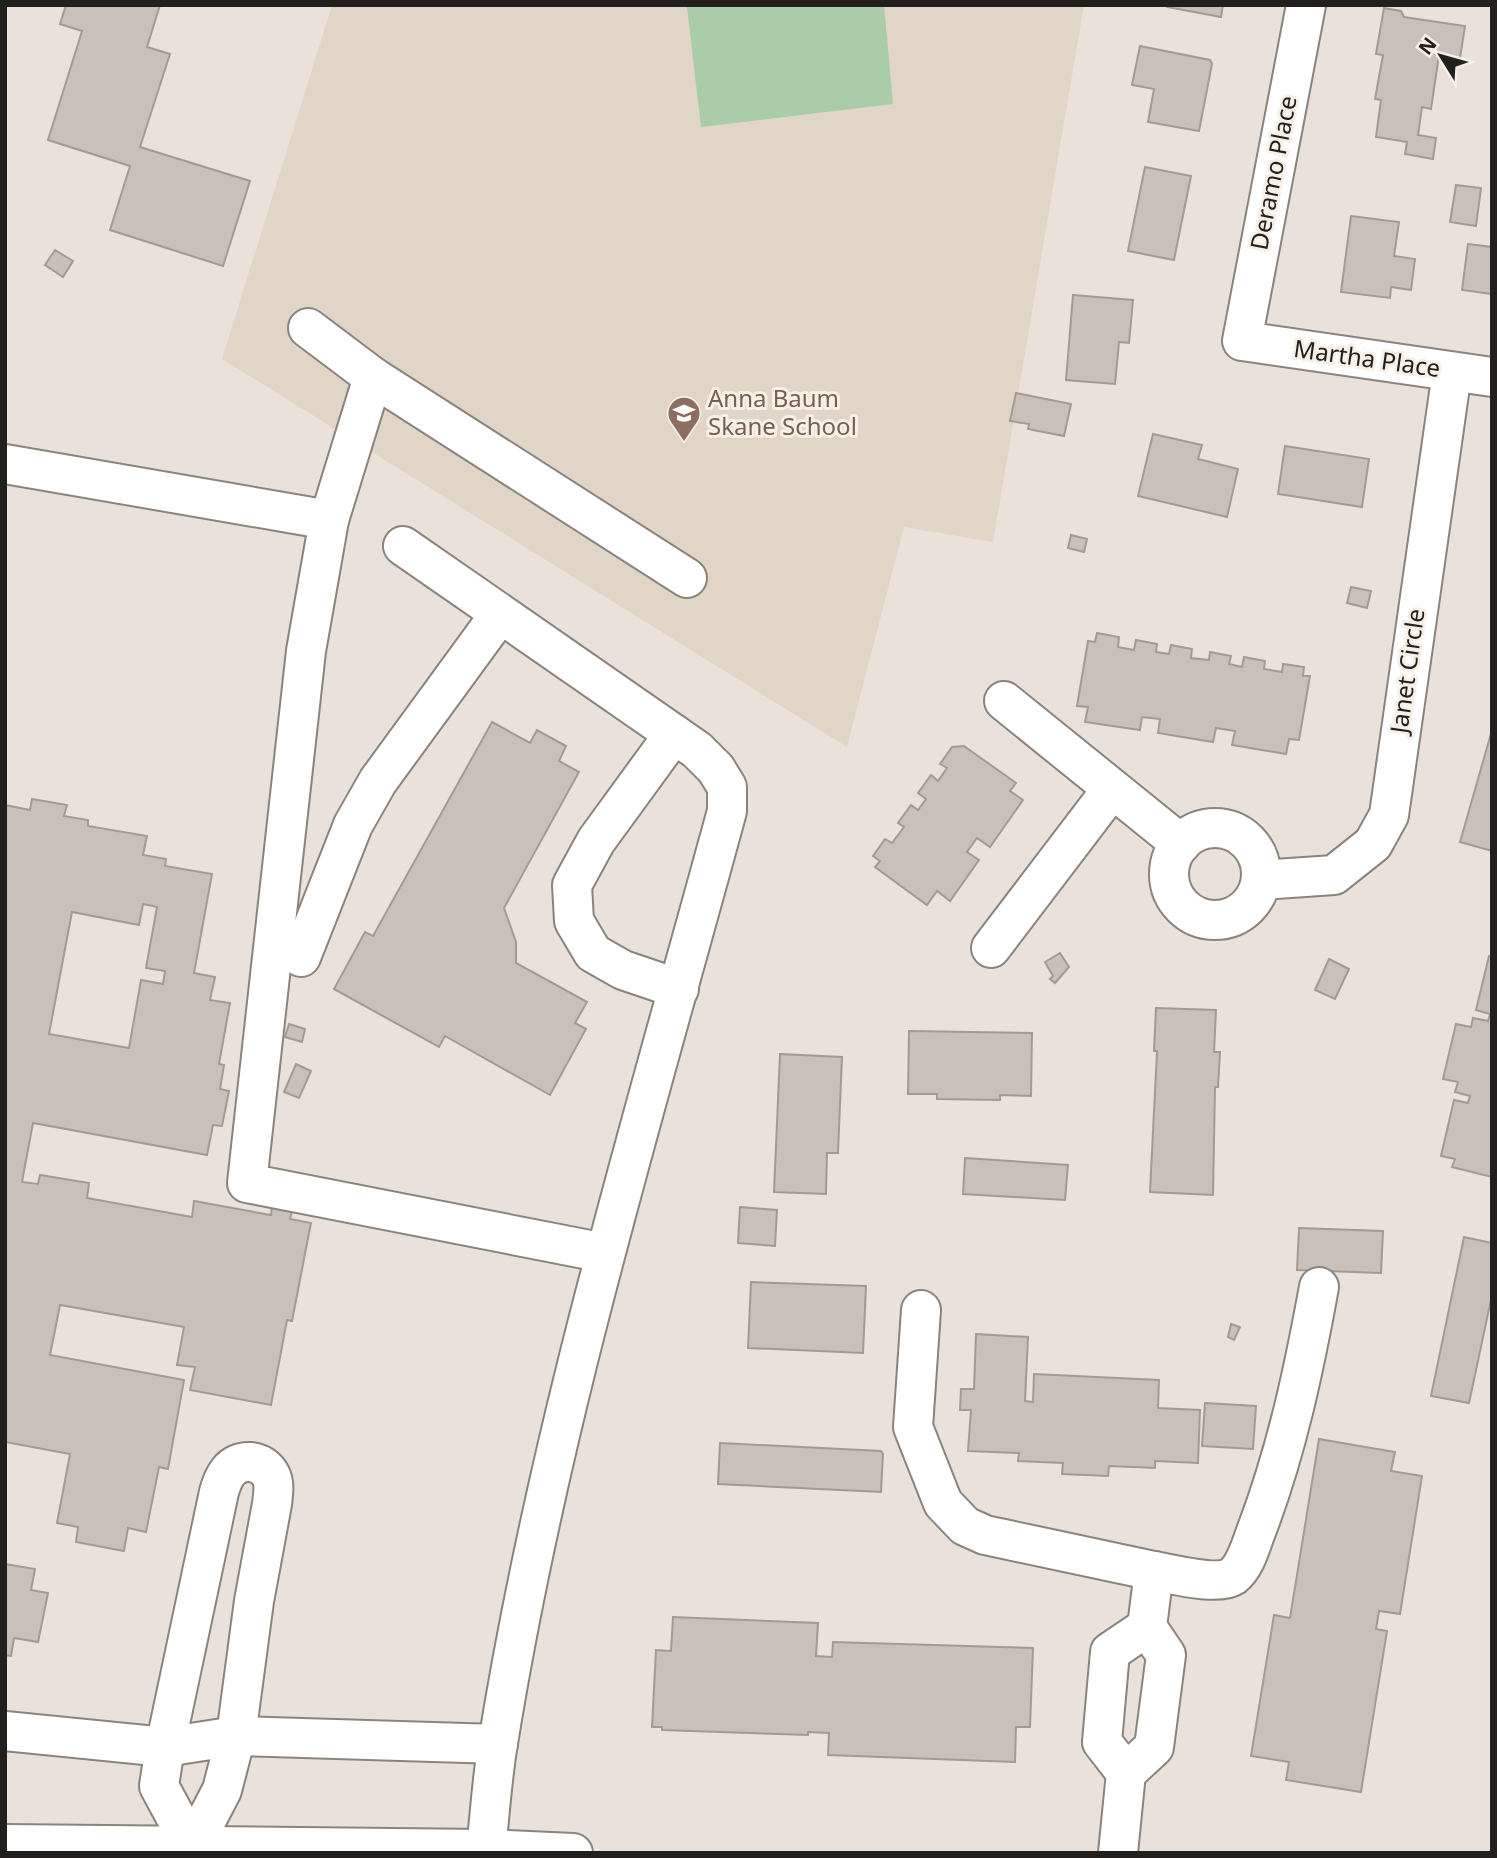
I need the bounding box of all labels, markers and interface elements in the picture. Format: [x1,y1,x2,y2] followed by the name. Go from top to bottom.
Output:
[1406,21,1476,91] north arrow
[1412,32,1442,60] text: N
[1241,93,1304,253] street label: Deramo Place
[1292,331,1443,384] street label: Martha Place
[708,381,857,442] place label: Anna Baum Skane School
[665,394,703,443] school or university icon: Anna Baum Skane School
[1381,606,1432,737] street label: Janet Circle

